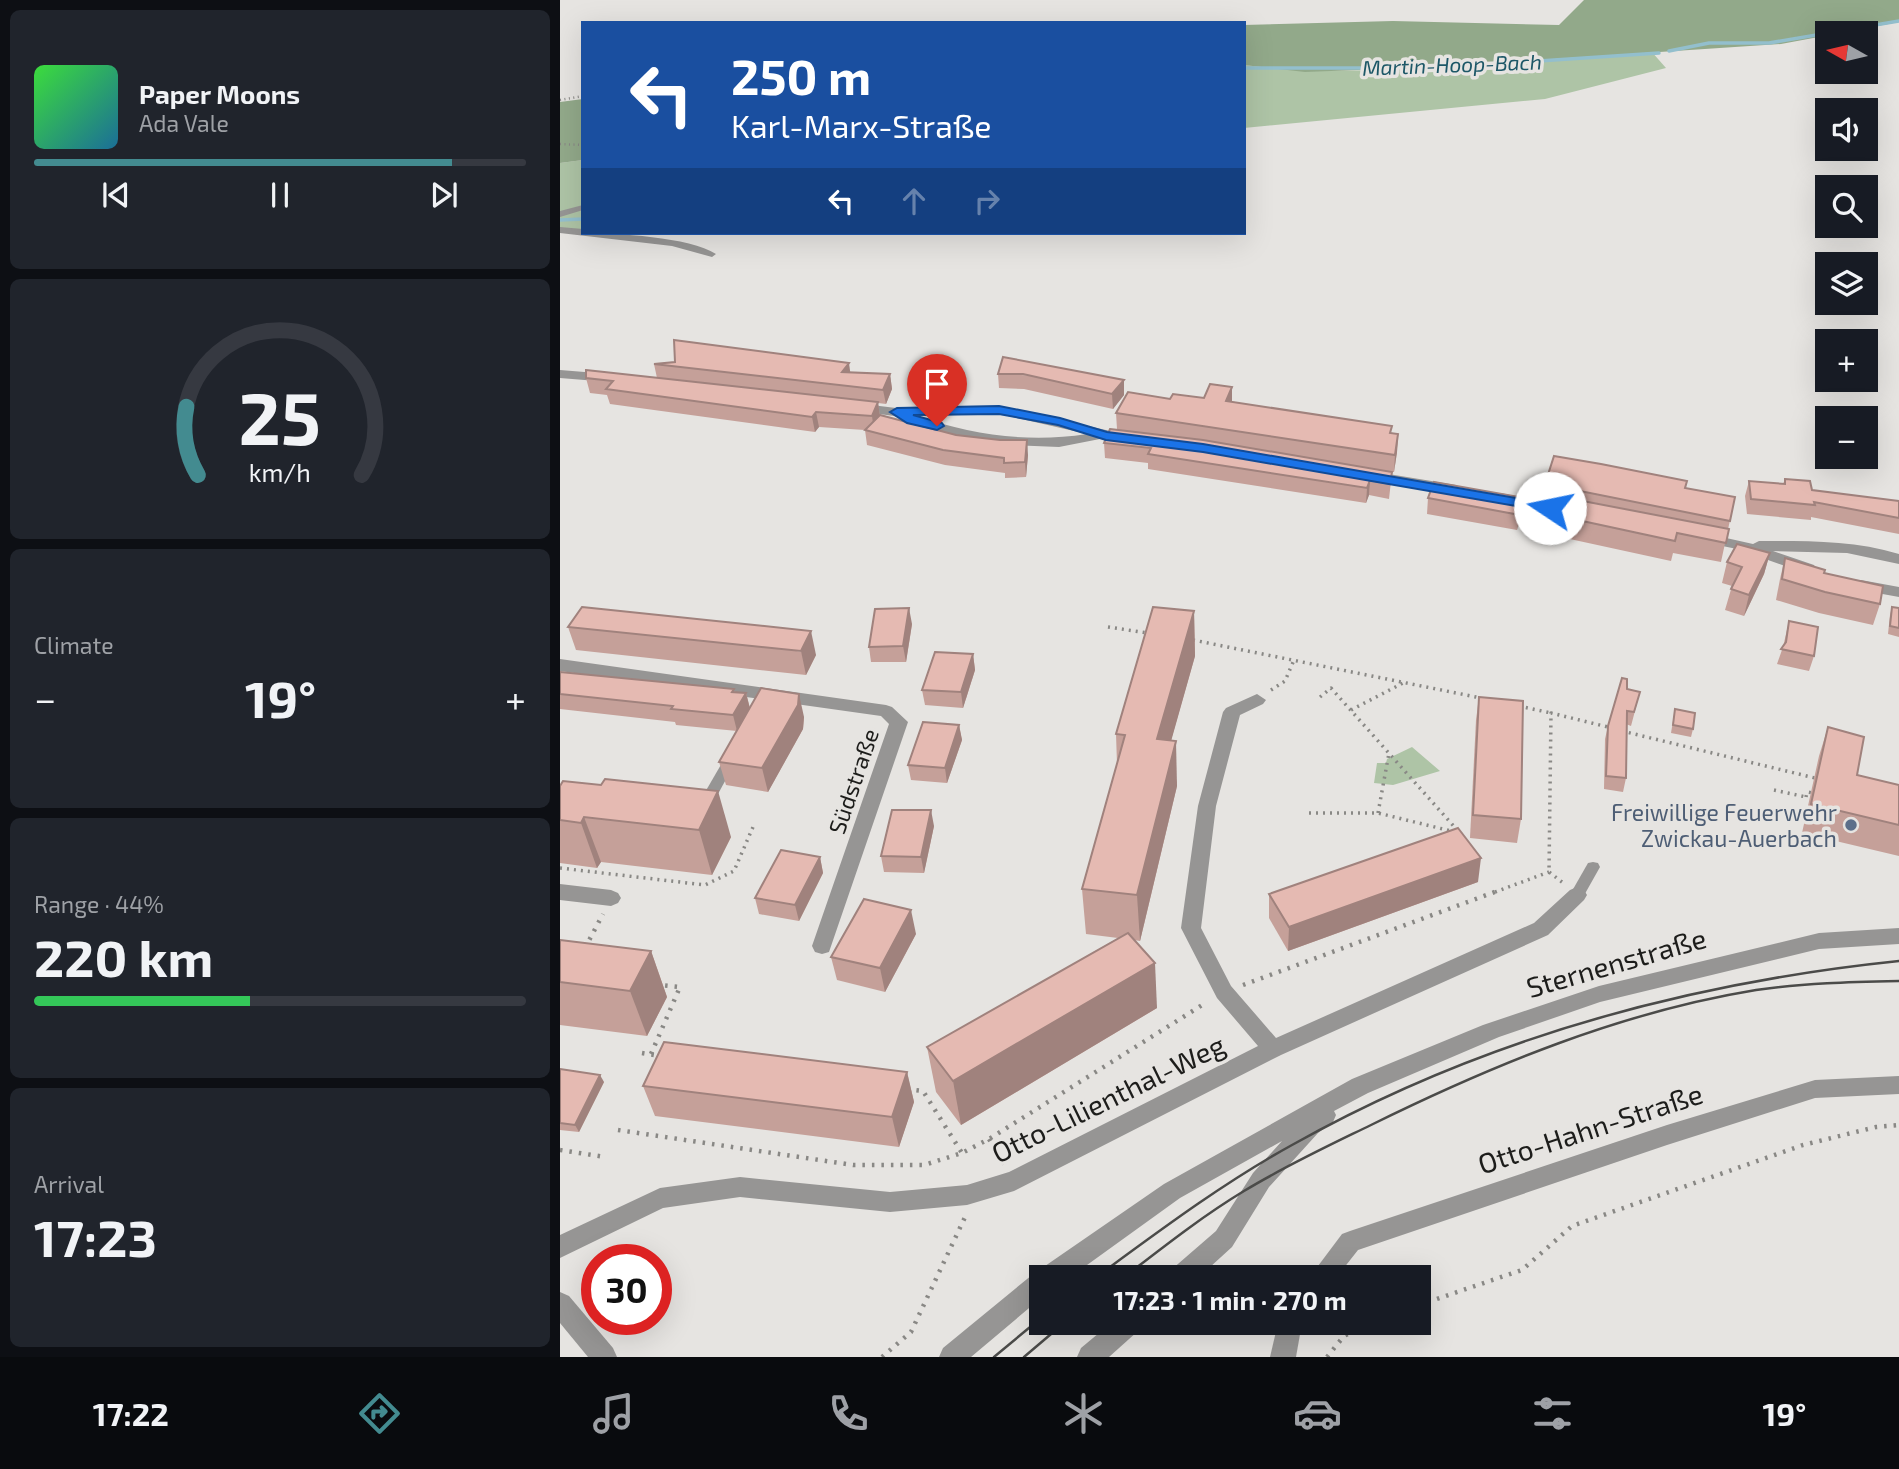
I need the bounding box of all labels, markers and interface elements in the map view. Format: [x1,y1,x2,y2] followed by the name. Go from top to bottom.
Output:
[1815,21,1878,84] north arrow
[1815,21,1878,469] map controls
[731,46,871,105] text: 250 m
[1362,48,1542,80] water label: Martin-Hoop-Bach
[616,49,707,140] icon: left
[139,78,300,109] text: Paper Moons
[1815,98,1878,161] button: sound
[731,106,991,144] text: Karl-Marx-Straße
[139,109,229,137] text: Ada Vale
[1815,175,1878,238] button: search
[97,176,135,214] icon: previous
[261,176,299,214] icon: pause
[425,176,463,214] icon: next
[822,182,860,220] icon: left
[895,182,933,220] icon: ahead
[968,182,1006,220] icon: right
[1815,252,1878,315] button: layers
[1815,329,1878,392] button: +
[907,354,967,426] pin
[918,365,956,403] icon: arrive
[239,373,321,461] text: 25
[1815,406,1878,469] button: −
[249,457,311,487] text: km/h
[1513,471,1587,545] position arrow
[34,631,114,659] text: Climate
[245,666,316,728] text: 19°
[34,675,56,721] text: −
[505,675,526,721] text: +
[822,725,884,837] street label: Südstraße
[1611,798,1837,852] place label: Freiwillige Feuerwehr Zwickau-Auerbach
[1843,817,1859,833] marker: Freiwillige Feuerwehr Zwickau-Auerbach
[34,890,164,918] text: Range · 44%
[1522,920,1710,1004] street label: Sternenstraße
[34,925,213,987] text: 220 km
[986,1027,1231,1169] street label: Otto-Lilienthal-Weg
[1473,1076,1707,1180] street label: Otto-Hahn-Straße
[34,1170,104,1198] text: Arrival
[34,1205,157,1267] text: 17:23
[581,1244,672,1335] speed limit sign: 30
[1113,1284,1347,1315] text: 17:23 · 1 min · 270 m
[355,1389,404,1438] icon: directions
[589,1389,638,1438] icon: music
[824,1389,873,1438] icon: phone
[1059,1389,1108,1438] icon: climate
[1293,1389,1342,1438] icon: car
[1528,1389,1577,1438] icon: filters
[93,1394,169,1432] text: 17:22
[1762,1394,1806,1432] text: 19°

